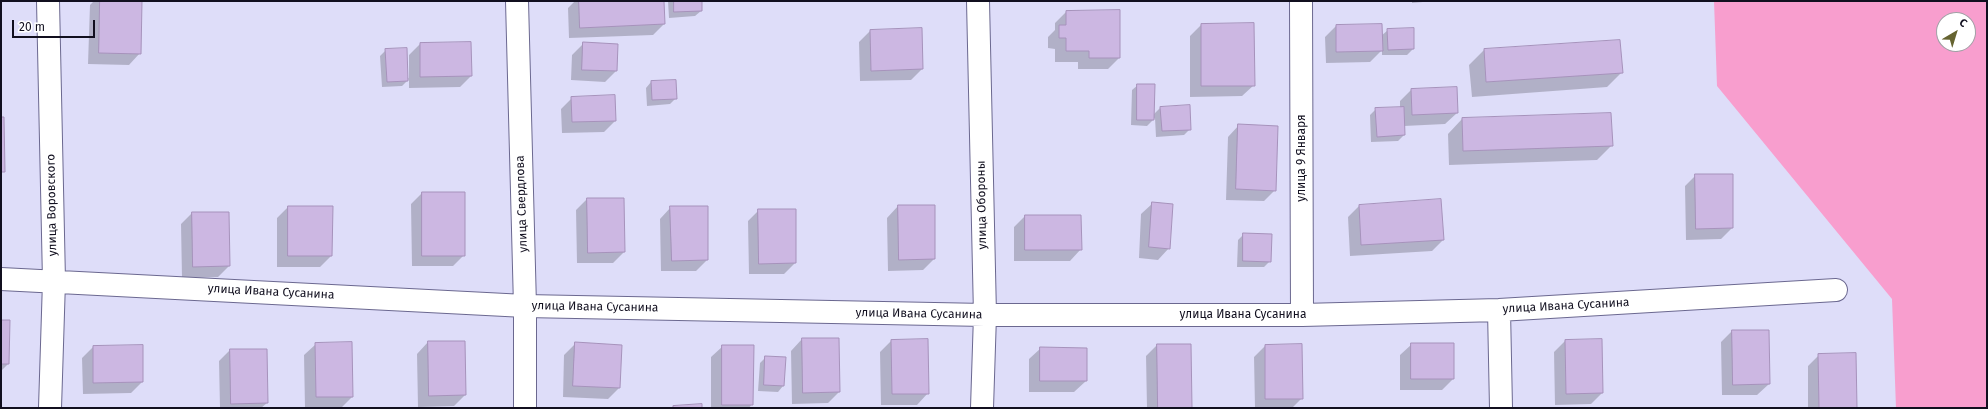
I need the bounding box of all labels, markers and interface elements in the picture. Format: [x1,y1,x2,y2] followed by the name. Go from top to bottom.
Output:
[14,12,97,38] scale bar
[1936,12,1976,52] north arrow
[1957,16,1970,30] text: С
[19,20,45,34] text: 20 m
[1295,114,1309,202] street label: улица 9 Января
[44,154,60,256] street label: улица Воровского
[513,155,531,253] street label: улица Свердлова
[974,160,990,250] street label: улица Обороны
[207,281,335,303] street label: улица Ивана Сусанина
[1502,295,1630,317] street label: улица Ивана Сусанина
[531,299,659,315] street label: улица Ивана Сусанина
[855,306,983,322] street label: улица Ивана Сусанина
[1180,308,1306,322] street label: улица Ивана Сусанина

